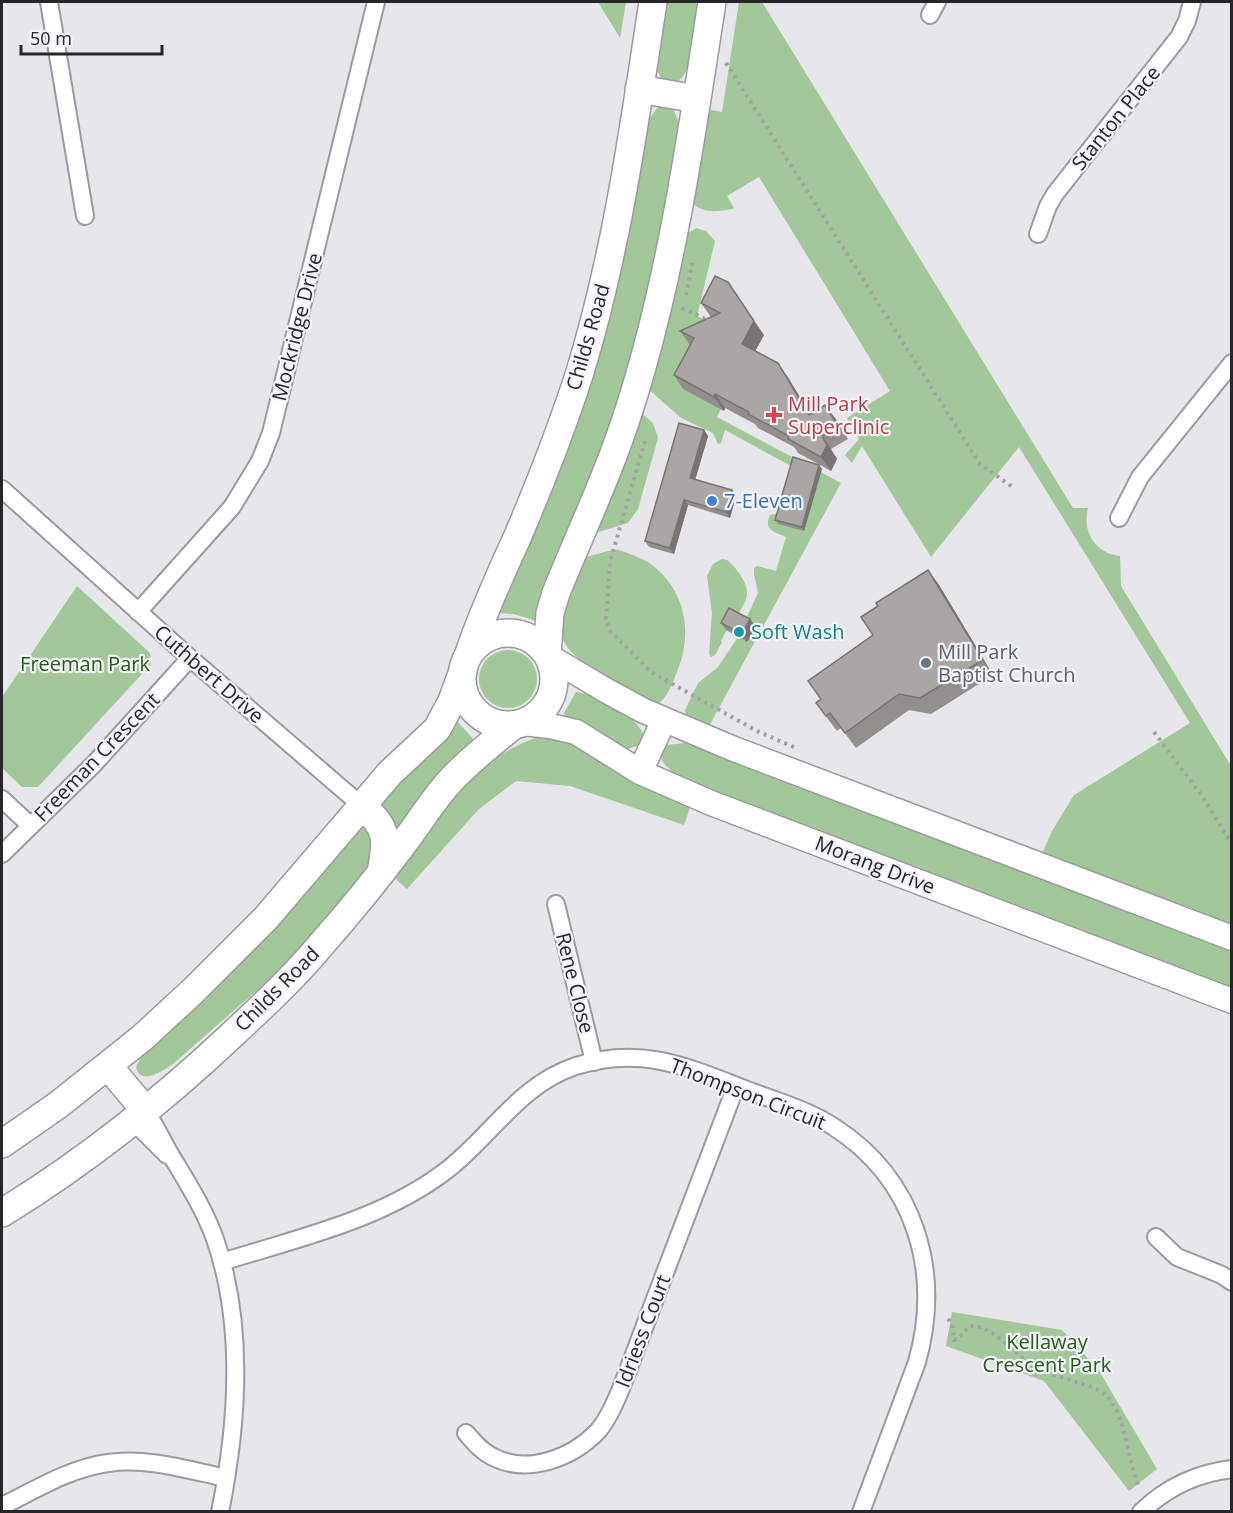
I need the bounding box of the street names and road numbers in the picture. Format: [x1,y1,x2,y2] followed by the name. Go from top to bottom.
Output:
[1065,60,1166,176] street label: Stanton Place
[265,250,328,404] street label: Mockridge Drive
[559,280,616,393] street label: Childs Road
[149,618,270,729] street label: Cuthbert Drive
[28,686,165,827] street label: Freeman Crescent
[811,829,939,900] street label: Morang Drive
[550,930,601,1036] street label: Rene Close
[228,940,325,1037] street label: Childs Road
[666,1051,830,1136] street label: Thompson Circuit
[609,1271,676,1391] street label: Idriess Court

